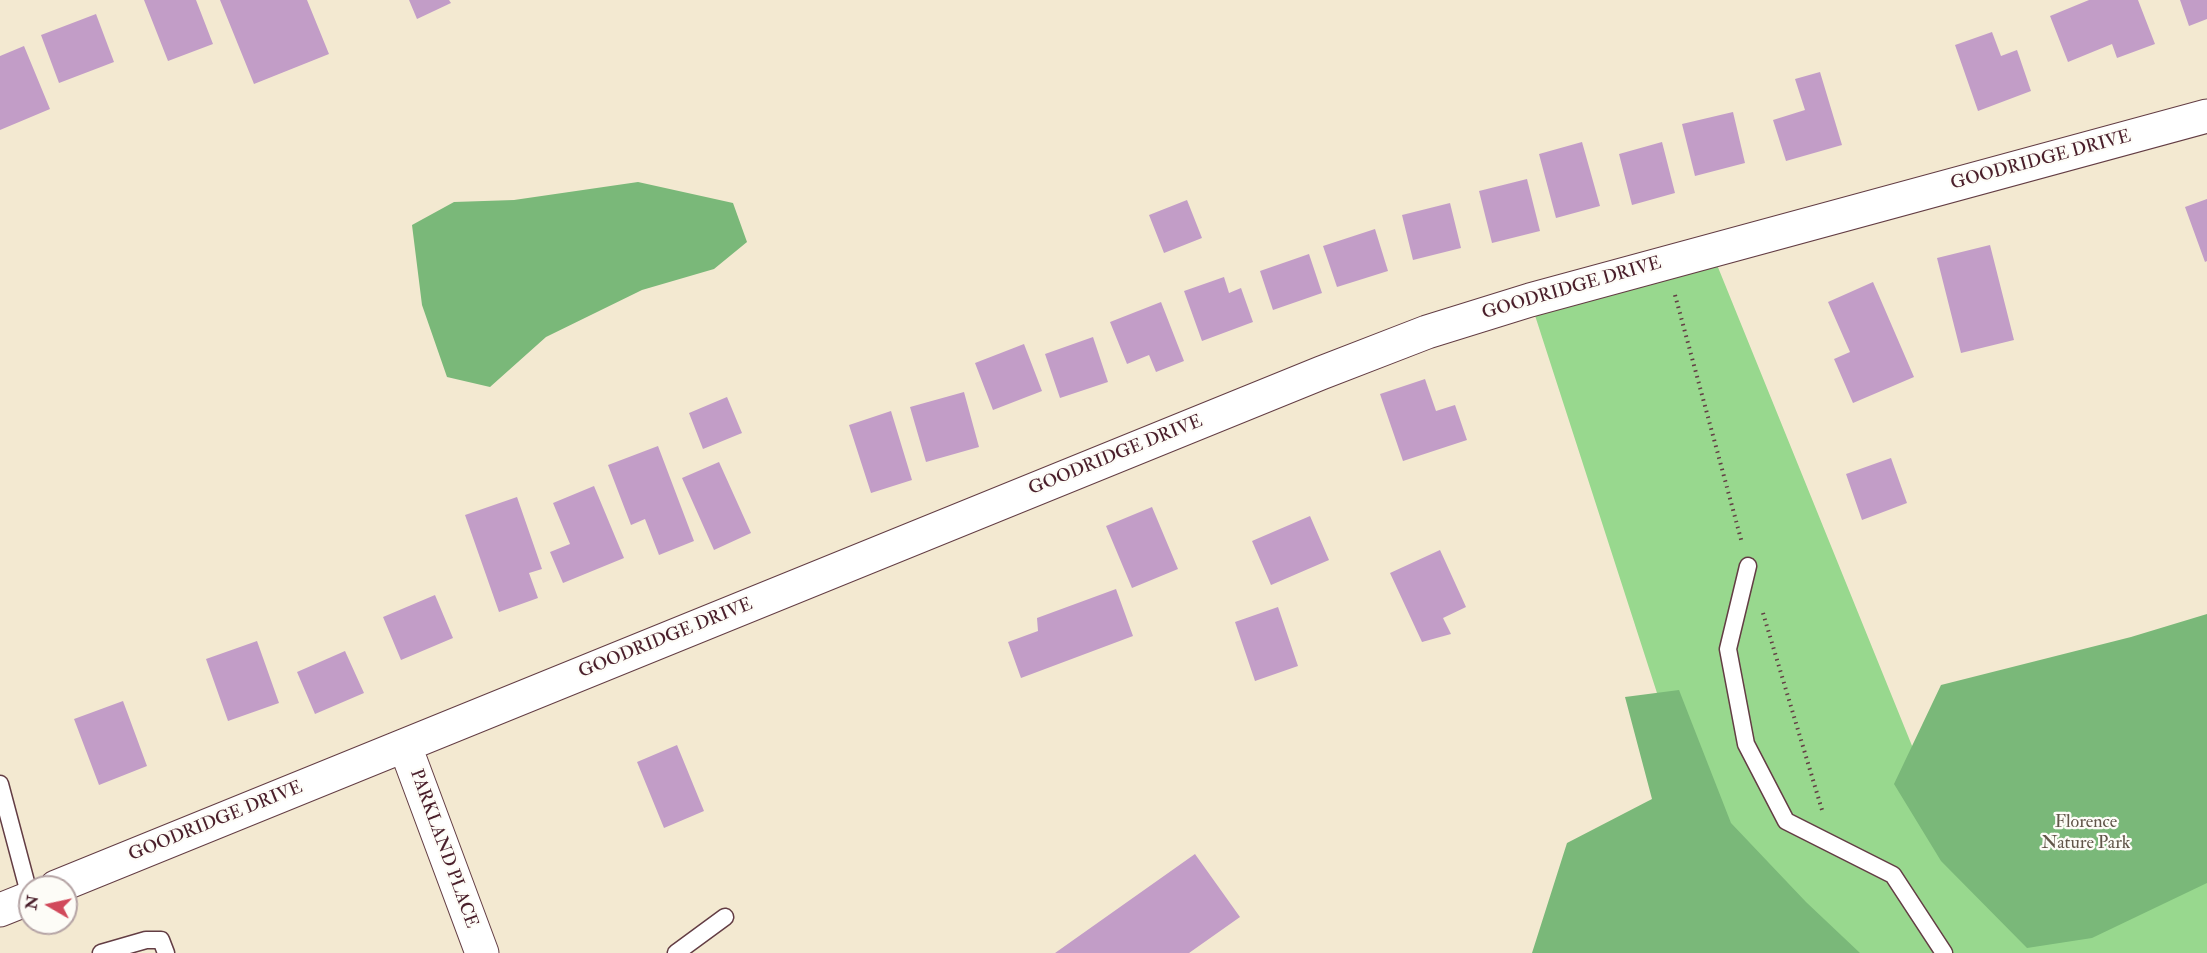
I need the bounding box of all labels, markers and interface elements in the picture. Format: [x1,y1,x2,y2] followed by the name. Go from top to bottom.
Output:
[1949,127,2133,195] street label: GOODRIDGE DRIVE
[1480,253,1664,325] street label: GOODRIDGE DRIVE
[1026,411,1206,501] street label: GOODRIDGE DRIVE
[576,594,756,684] street label: GOODRIDGE DRIVE
[404,767,482,931] street label: PARKLAND PLACE
[126,777,306,867] street label: GOODRIDGE DRIVE
[2042,812,2130,854] park label: Florence Nature Park
[18,875,78,935] north arrow
[21,894,43,911] text: N

